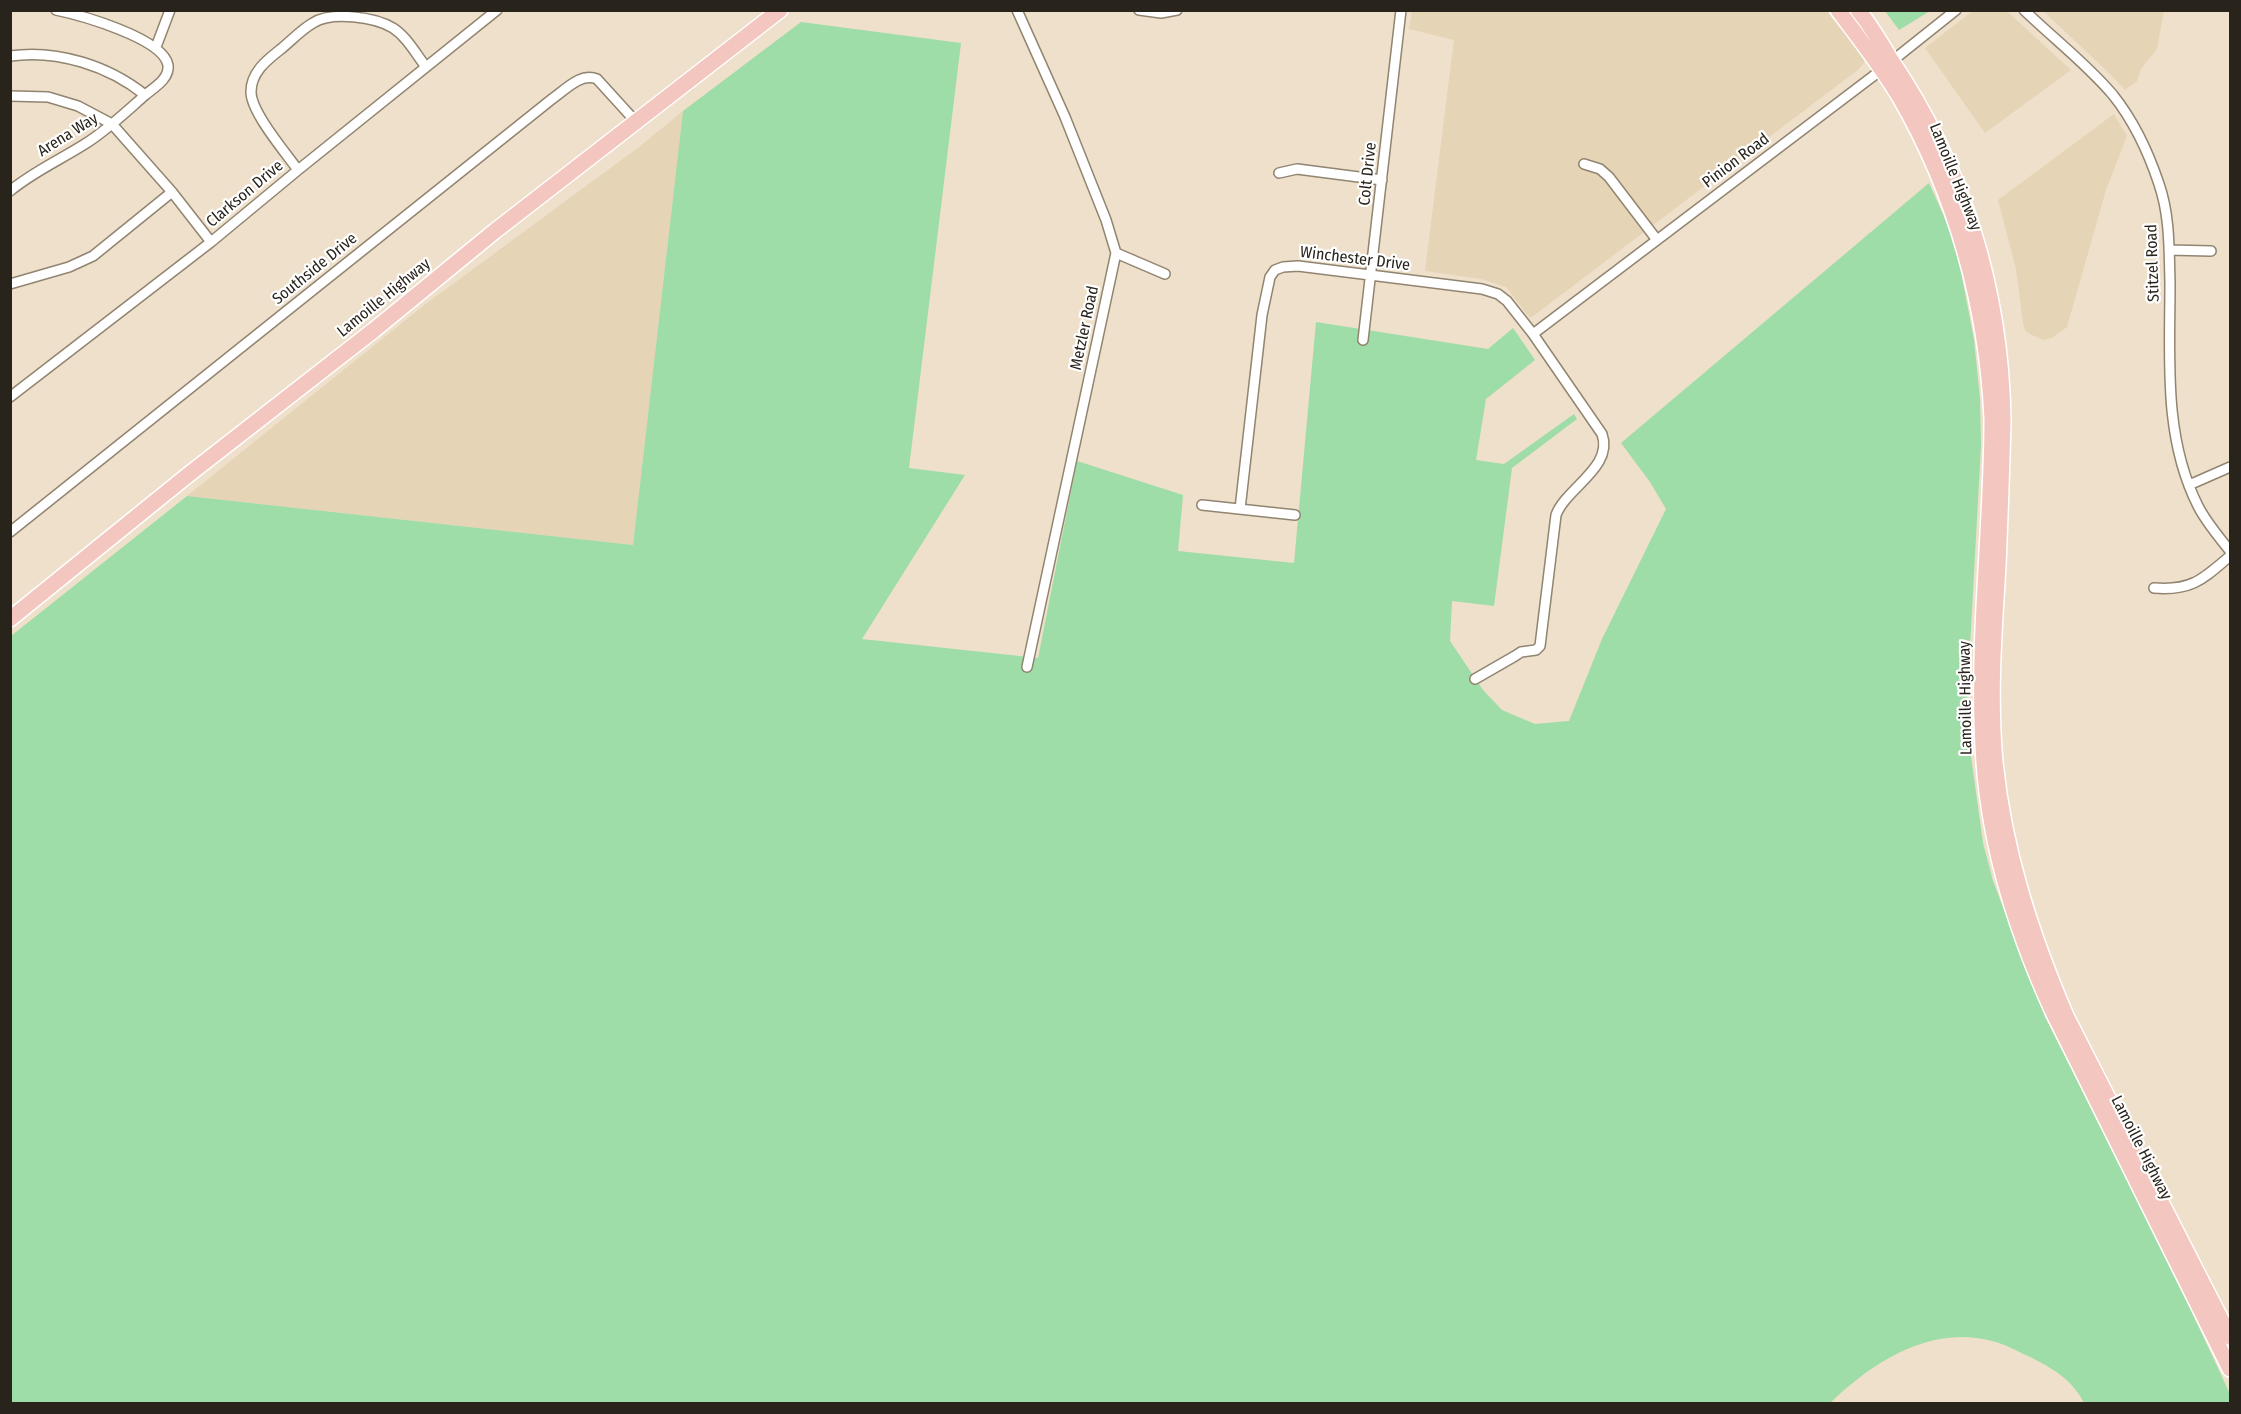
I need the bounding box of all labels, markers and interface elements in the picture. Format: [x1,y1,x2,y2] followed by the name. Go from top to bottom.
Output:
[34,109,102,161] street label: Arena Way
[1925,120,1985,234] street label: Lamoille Highway
[1699,130,1773,192] street label: Pinion Road
[1355,142,1381,206] street label: Colt Drive
[203,156,287,232] street label: Clarkson Drive
[2142,224,2164,302] street label: Stitzel Road
[269,229,361,309] street label: Southside Drive
[1299,243,1411,275] street label: Winchester Drive
[334,255,434,341] street label: Lamoille Highway
[1067,284,1103,372] street label: Metzler Road
[1955,641,1977,755] street label: Lamoille Highway
[2107,1093,2175,1203] street label: Lamoille Highway

